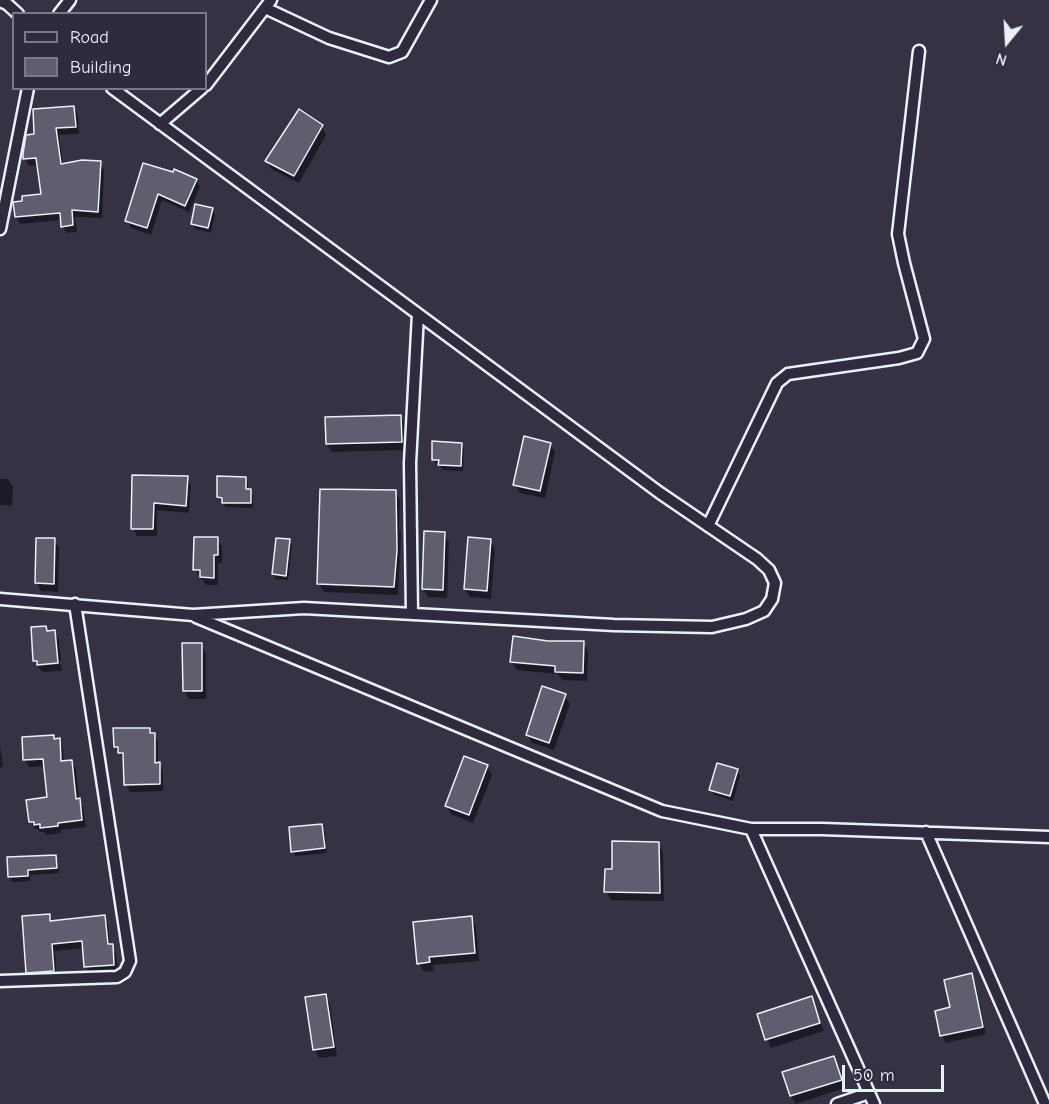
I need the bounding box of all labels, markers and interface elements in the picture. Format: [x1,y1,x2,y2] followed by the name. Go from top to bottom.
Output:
[12,12,207,90] legend
[977,12,1037,72] north arrow
[70,27,109,48] text: Road
[994,49,1009,69] text: N
[70,57,132,78] text: Building
[845,1053,947,1091] scale bar
[853,1065,895,1086] text: 50 m

